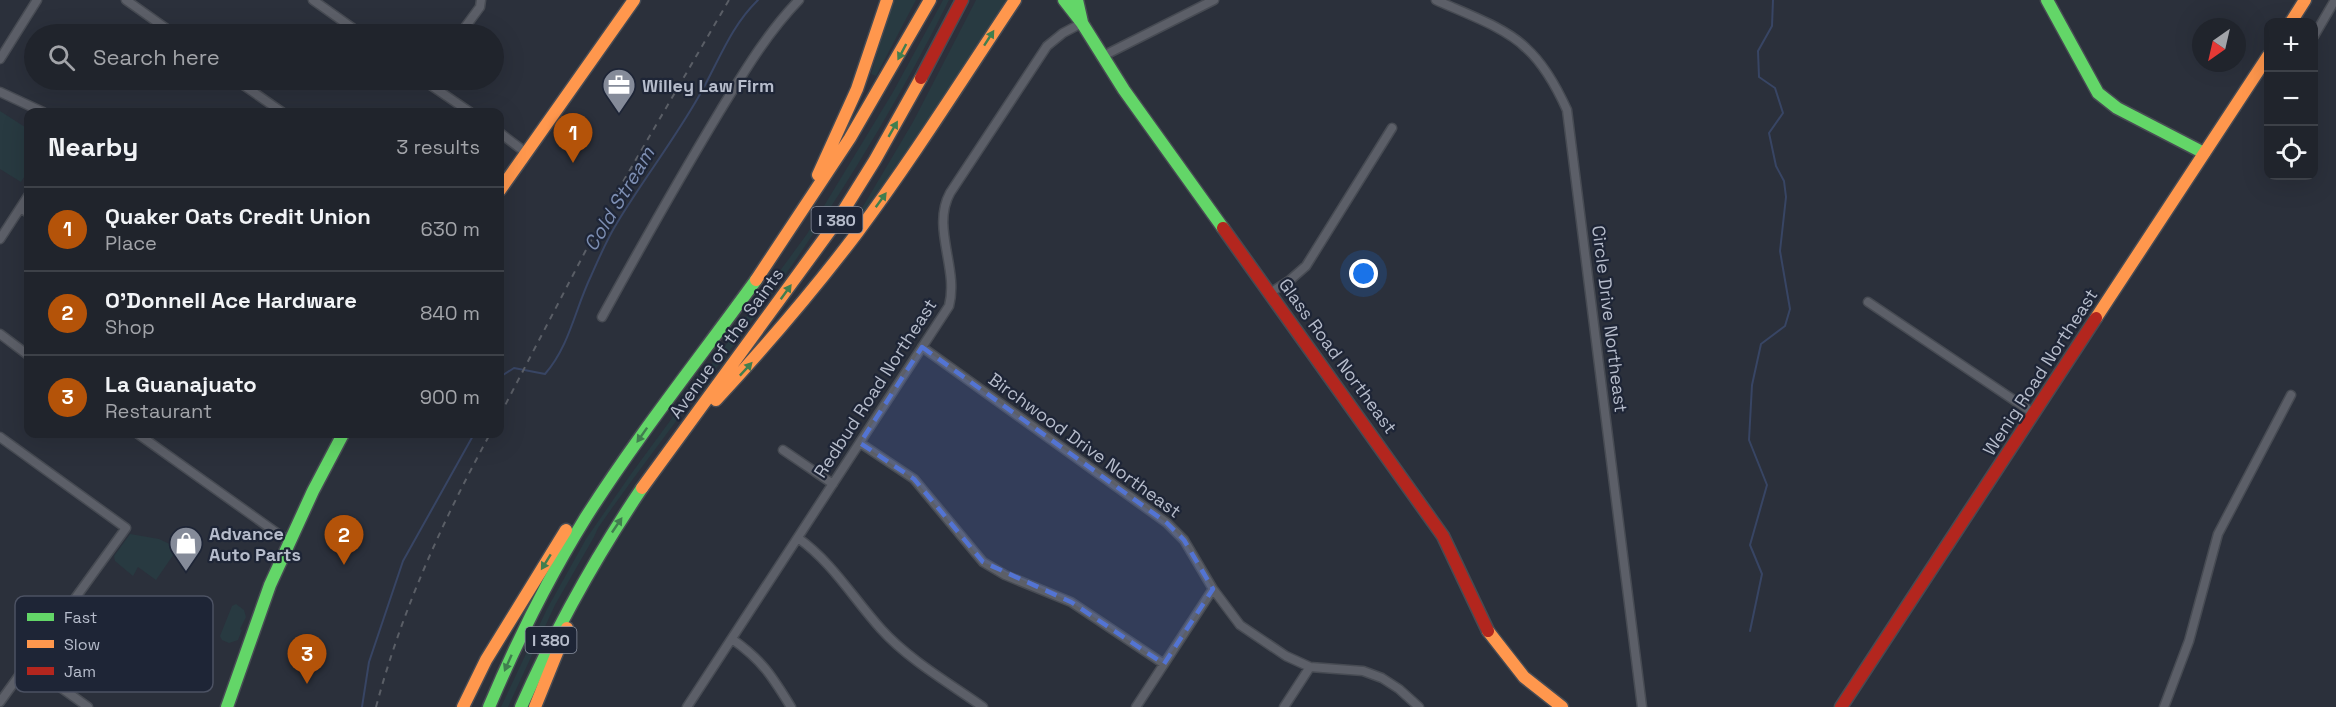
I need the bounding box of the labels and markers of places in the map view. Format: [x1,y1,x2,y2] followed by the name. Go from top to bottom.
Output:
[601,67,637,114] office icon: Willey Law Firm
[642,74,774,97] place label: Willey Law Firm
[554,114,592,163] pin: 1
[324,516,364,565] pin: 2
[209,522,301,566] place label: Advance Auto Parts
[168,525,204,572] shop icon: Advance Auto Parts
[288,634,326,684] pin: 3

